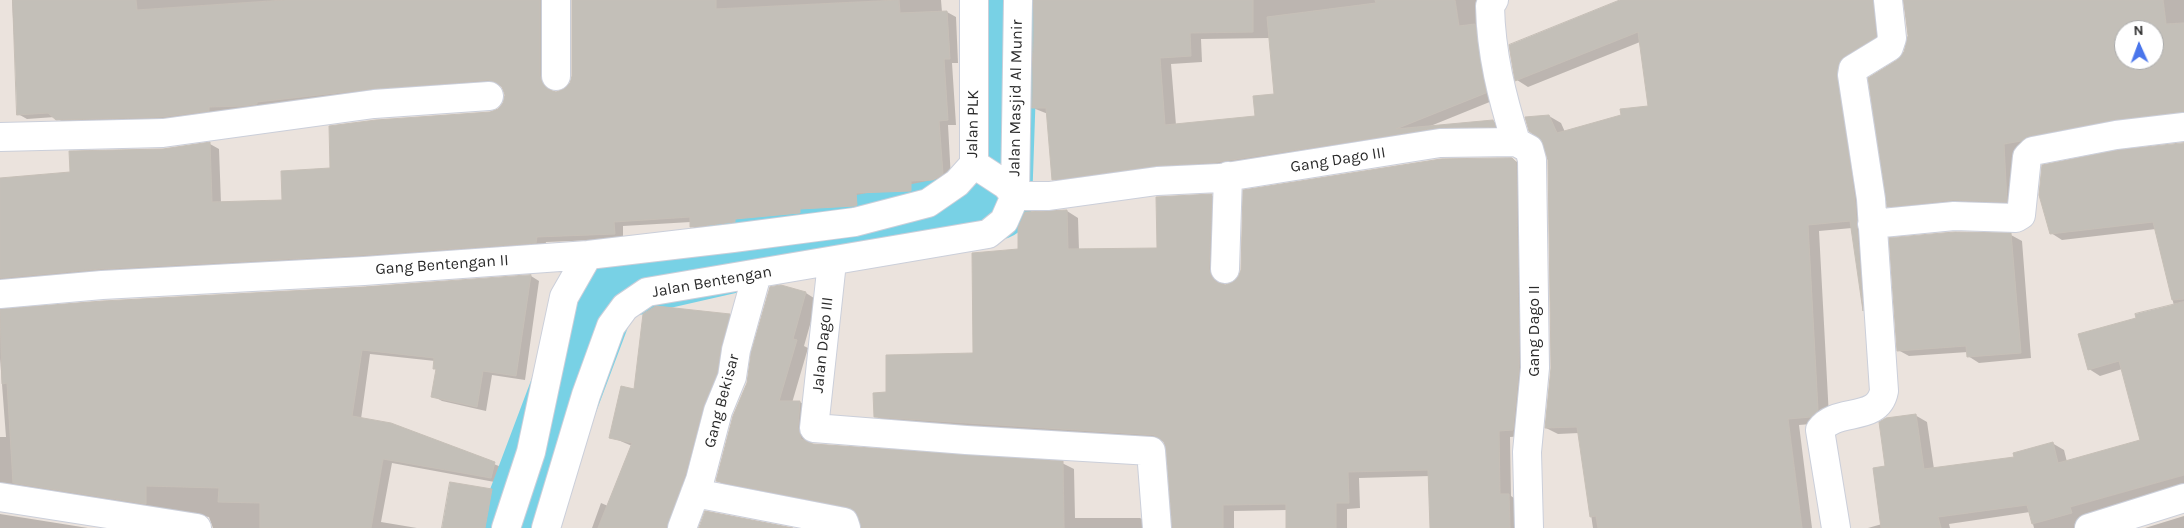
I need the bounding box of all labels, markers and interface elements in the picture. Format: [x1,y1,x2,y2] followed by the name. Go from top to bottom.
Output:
[1005,19,1027,177] street label: Jalan Masjid Al Munir
[2114,20,2164,70] north arrow
[2133,22,2144,39] text: N
[963,90,983,158] street label: Jalan PLK
[1289,143,1387,177] street label: Gang Dago III
[375,251,509,279] street label: Gang Bentengan II
[651,262,773,302] street label: Jalan Bentengan
[1524,285,1544,377] street label: Gang Dago II
[808,296,838,394] street label: Jalan Dago III
[700,352,744,450] street label: Gang Bekisar

